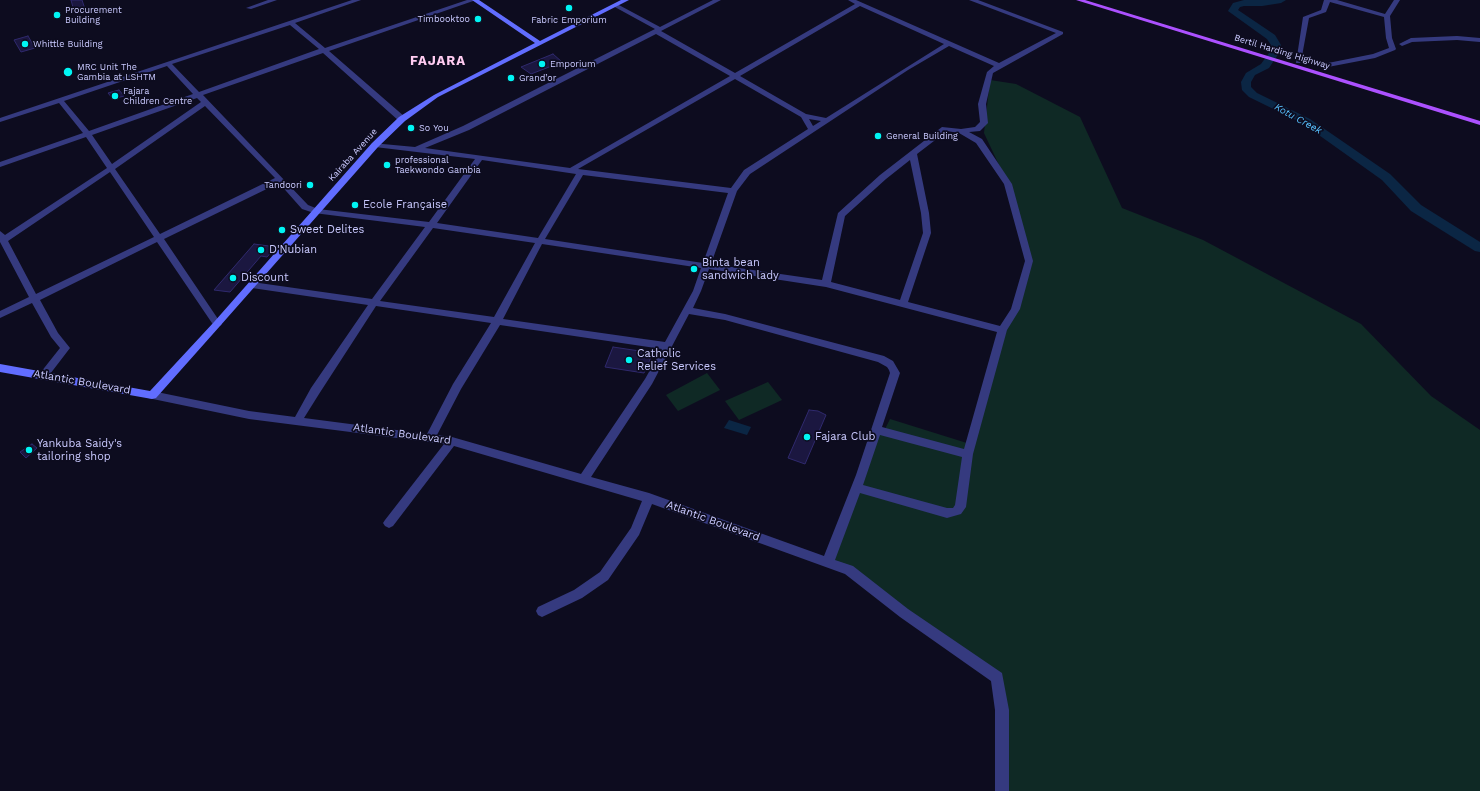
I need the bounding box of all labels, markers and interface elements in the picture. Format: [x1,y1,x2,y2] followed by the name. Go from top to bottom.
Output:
[564,3,574,13] marker: Fabric Emporium
[65,5,122,26] place label: Procurement Building
[52,10,62,20] marker: Procurement Building
[418,14,470,24] place label: Timbooktoo
[473,14,483,24] marker: Timbooktoo
[531,15,607,25] place label: Fabric Emporium
[1233,32,1331,72] street label: Bertil Harding Highway
[20,39,30,49] marker: Whittle Building
[33,39,103,49] place label: Whittle Building
[410,53,466,69] district label: FAJARA
[537,59,547,69] marker: Emporium
[550,59,596,69] place label: Emporium
[77,62,156,83] place label: MRC Unit The Gambia at LSHTM
[62,66,74,78] marker: MRC Unit The Gambia at LSHTM
[506,73,516,83] marker: Grand’or
[519,73,556,83] place label: Grand’or
[123,86,192,107] place label: Fajara Children Centre
[110,91,120,101] marker: Fajara Children Centre
[1272,101,1324,137] water label: Kotu Creek
[406,123,416,133] marker: So You
[419,123,449,133] place label: So You
[326,126,380,184] street label: Kairaba Avenue
[873,131,883,141] marker: General Building
[886,131,958,141] place label: General Building
[395,155,481,176] place label: professional Taekwondo Gambia
[382,160,392,170] marker: professional Taekwondo Gambia
[264,180,302,190] place label: Tandoori
[305,180,315,190] marker: Tandoori
[363,198,447,212] place label: Ecole Française
[350,200,360,210] marker: Ecole Française
[290,223,364,237] place label: Sweet Delites
[277,225,287,235] marker: Sweet Delites
[269,243,317,257] place label: D'Nubian
[256,245,266,255] marker: D'Nubian
[702,256,779,282] place label: Binta bean sandwich lady
[689,264,699,274] marker: Binta bean sandwich lady
[241,271,288,285] place label: Discount
[228,273,238,283] marker: Discount
[637,347,716,373] place label: Catholic Relief Services
[624,355,634,365] marker: Catholic Relief Services
[32,367,132,397] street label: Atlantic Boulevard
[352,421,452,447] street label: Atlantic Boulevard
[815,430,875,444] place label: Fajara Club
[802,432,812,442] marker: Fajara Club
[37,437,122,463] place label: Yankuba Saidy's tailoring shop
[24,445,34,455] marker: Yankuba Saidy's tailoring shop
[665,498,761,544] street label: Atlantic Boulevard

